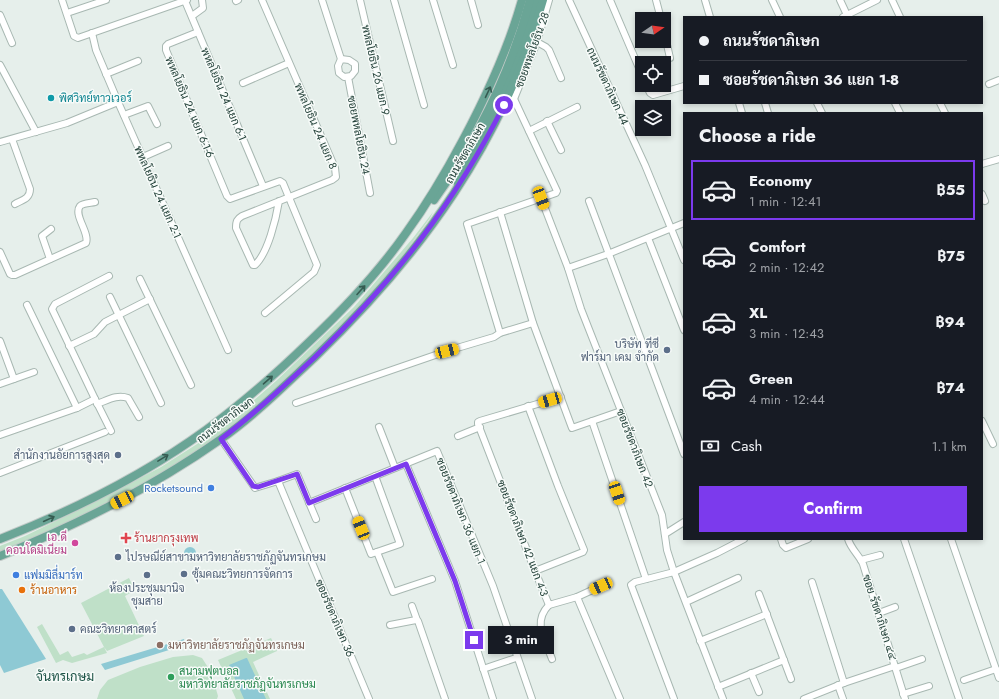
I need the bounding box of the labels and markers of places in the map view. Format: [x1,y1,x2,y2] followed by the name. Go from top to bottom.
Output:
[59,90,132,106] place label: พิศวิทย์ทาวเวอร์
[46,93,56,103] marker: พิศวิทย์ทาวเวอร์
[581,336,659,365] place label: บริษัท ทีซี ฟาร์มา เคม จำกัด
[662,345,672,355] marker: บริษัท ทีซี ฟาร์มา เคม จำกัด
[14,447,110,464] place label: สำนักงานอัยการสูงสุด
[113,450,123,460] marker: สำนักงานอัยการสูงสุด
[144,480,203,496] place label: Rocketsound
[206,483,216,493] marker: Rocketsound
[6,529,67,558] place label: เอ.ดี คอนโดมิเนียม
[134,530,199,547] place label: ร้านยากรุงเทพ
[121,533,131,543] marker: ร้านยากรุงเทพ
[70,538,80,548] marker: เอ.ดี คอนโดมิเนียม
[125,549,326,565] place label: ไปรษณีย์สาขามหาวิทยาลัยราชภัฏจันทรเกษม
[113,552,123,562] marker: ไปรษณีย์สาขามหาวิทยาลัยราชภัฏจันทรเกษม
[24,564,83,583] place label: แฟมมิลี่มาร์ท
[192,566,293,583] place label: ซุ้มคณะวิทยการจัดการ
[179,569,189,579] marker: ซุ้มคณะวิทยการจัดการ
[11,570,21,580] marker: แฟมมิลี่มาร์ท
[142,570,152,580] marker: ห้องประชุมมานิจ ชุมสาย
[109,580,185,610] place label: ห้องประชุมมานิจ ชุมสาย
[30,582,77,598] place label: ร้านอาหาร
[17,585,27,595] marker: ร้านอาหาร
[80,621,156,637] place label: คณะวิทยาศาสตร์
[67,624,77,634] marker: คณะวิทยาศาสตร์
[168,637,305,653] place label: มหาวิทยาลัยราชภัฏจันทรเกษม
[155,640,165,650] marker: มหาวิทยาลัยราชภัฏจันทรเกษม
[179,663,316,692] place label: สนามฟุตบอล มหาวิทยาลัยราชภัฏจันทรเกษม
[166,672,176,682] marker: สนามฟุตบอล มหาวิทยาลัยราชภัฏจันทรเกษม

